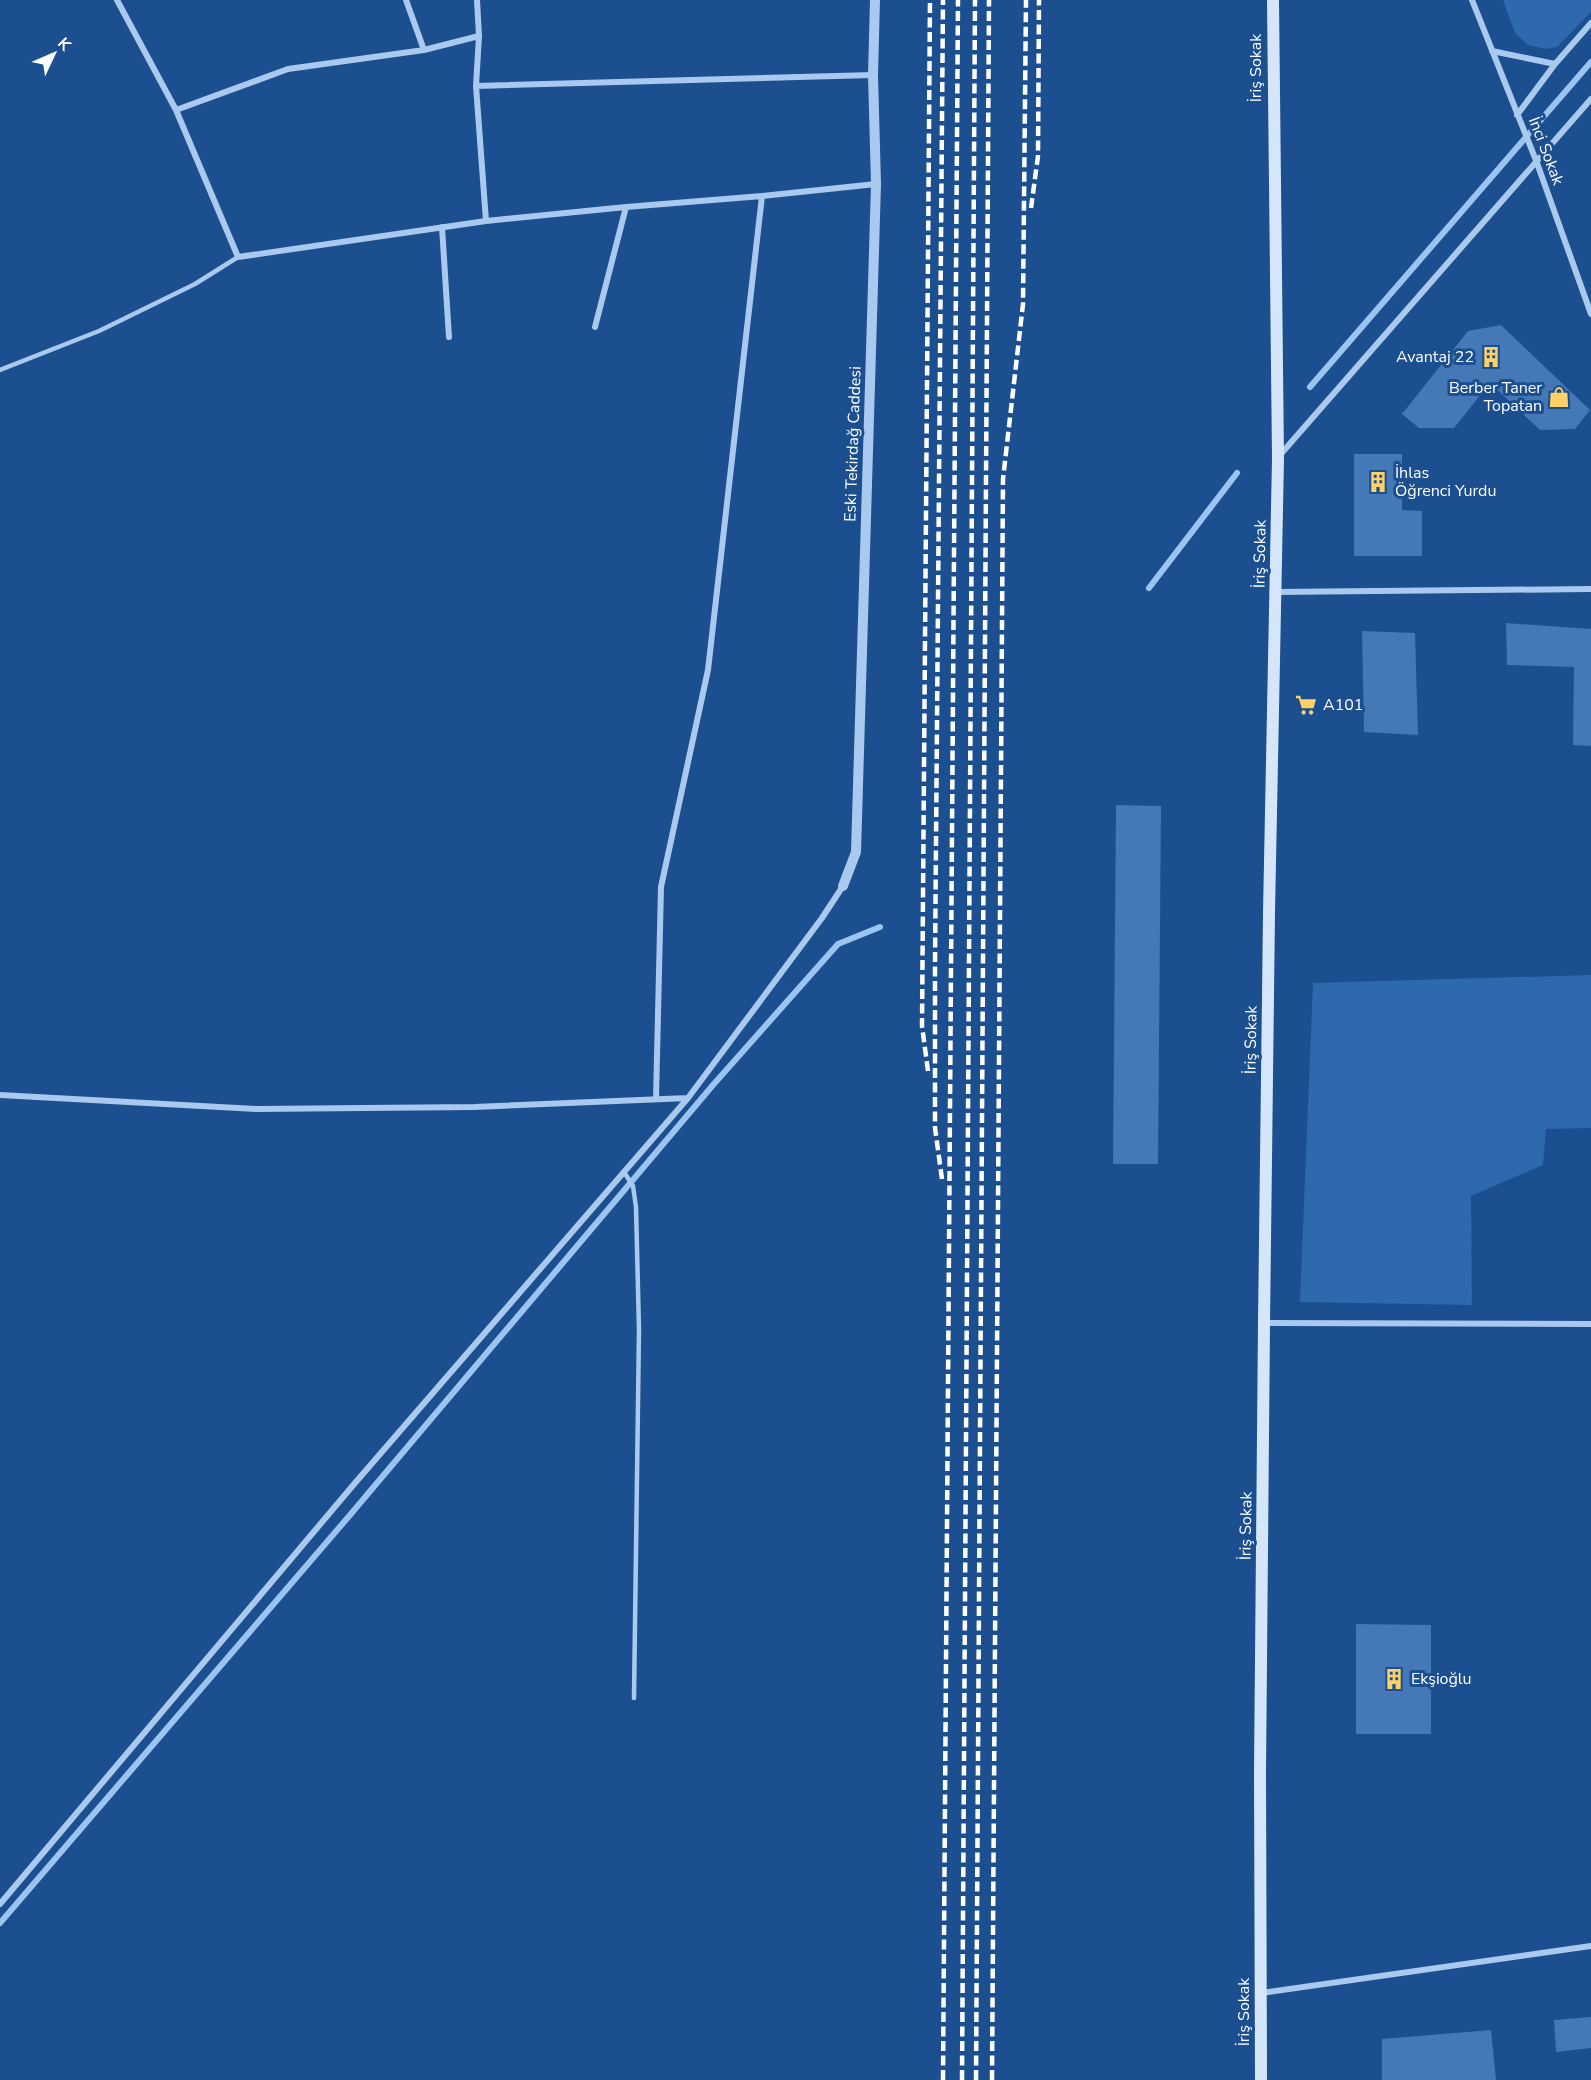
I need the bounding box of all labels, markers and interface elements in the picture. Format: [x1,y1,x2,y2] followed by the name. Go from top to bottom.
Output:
[24,24,84,84] north arrow
[52,33,77,57] text: K
[1245,33,1267,102] street label: İriş Sokak
[1523,114,1569,189] street label: İnci Sokak
[1479,345,1503,369] building icon: Avantaj 22
[1396,346,1474,368] place label: Avantaj 22
[839,366,867,522] street label: Eski Tekirdağ Caddesi
[1449,377,1542,417] place label: Berber Taner Topatan
[1547,385,1571,409] shop icon: Berber Taner Topatan
[1395,462,1496,502] place label: İhlas Öğrenci Yurdu
[1366,470,1390,494] building icon: İhlas Öğrenci Yurdu
[1248,519,1272,588] street label: İriş Sokak
[1294,693,1318,717] supermarket icon: A101
[1323,694,1363,716] place label: A101
[1239,1005,1263,1074] street label: İriş Sokak
[1234,1491,1258,1560] street label: İriş Sokak
[1382,1667,1406,1691] building icon: Ekşioğlu
[1411,1668,1472,1690] place label: Ekşioğlu
[1233,1977,1255,2046] street label: İriş Sokak

